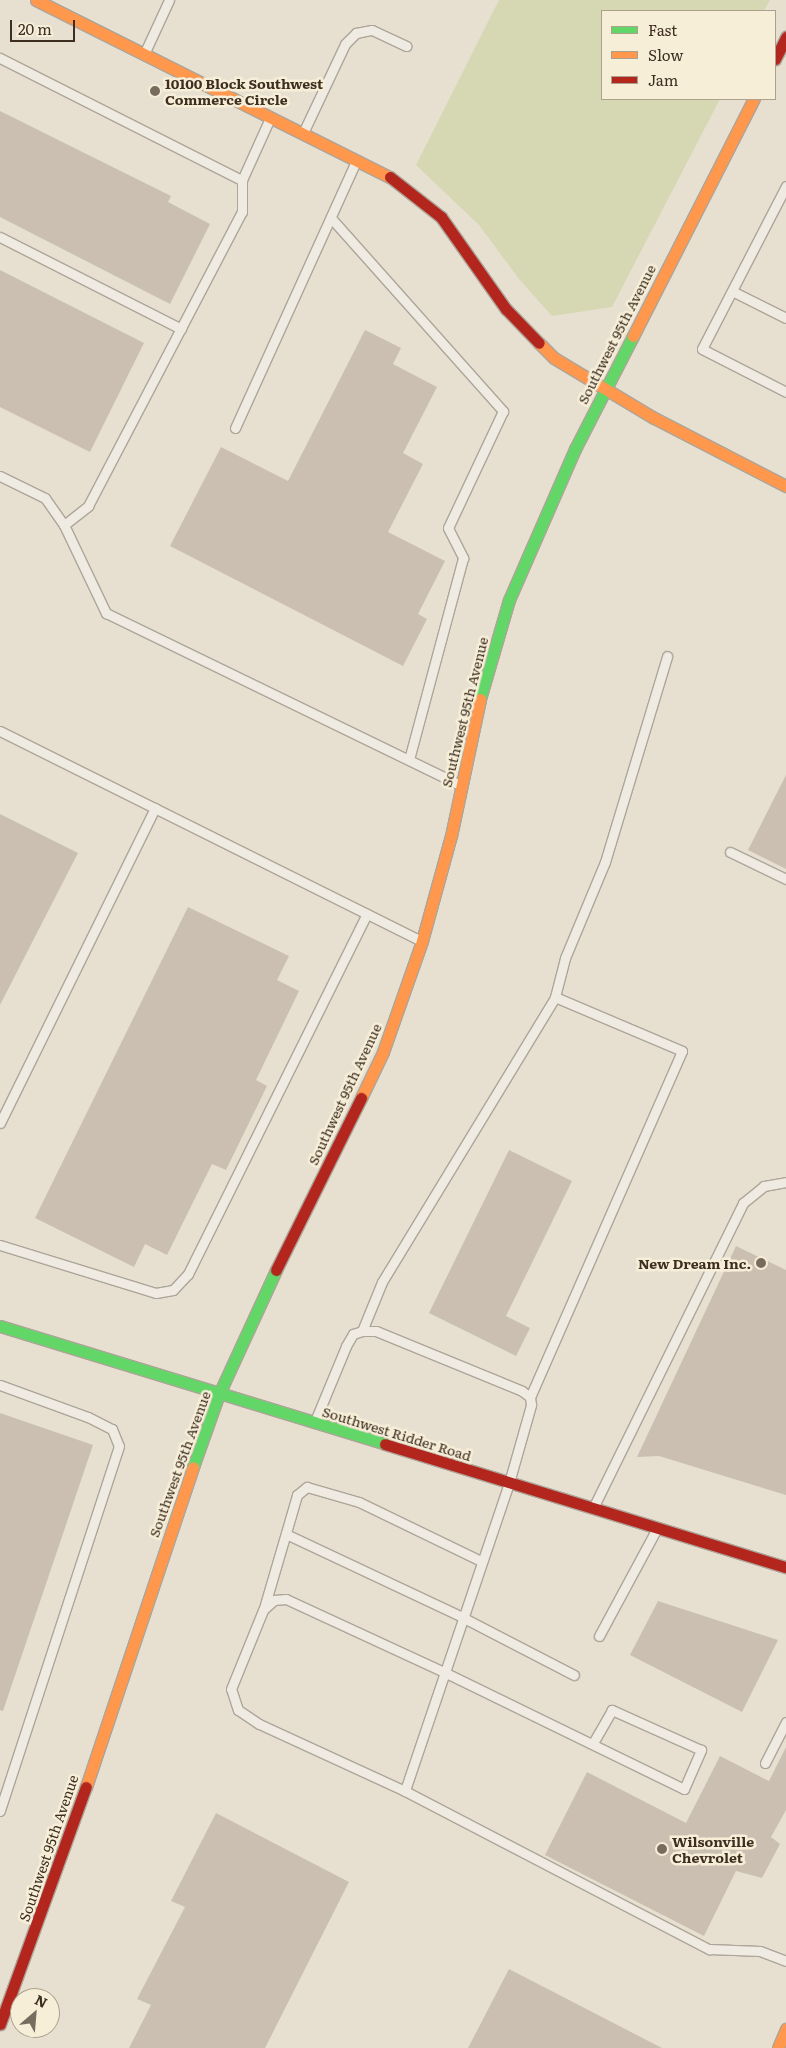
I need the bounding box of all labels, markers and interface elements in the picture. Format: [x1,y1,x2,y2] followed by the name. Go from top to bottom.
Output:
[12,10,78,42] scale bar
[601,10,776,100] legend
[18,17,52,40] text: 20 m
[648,18,677,41] text: Fast
[648,43,683,66] text: Slow
[648,68,678,91] text: Jam
[165,75,323,108] place label: 10100 Block Southwest Commerce Circle
[149,85,161,97] marker: 10100 Block Southwest Commerce Circle
[574,261,658,407] street label: Southwest 95th Avenue
[437,635,491,789] street label: Southwest 95th Avenue
[304,1021,384,1167] street label: Southwest 95th Avenue
[638,1255,751,1271] place label: New Dream Inc.
[755,1257,767,1269] marker: New Dream Inc.
[145,1389,213,1539] street label: Southwest 95th Avenue
[320,1402,474,1464] street label: Southwest Ridder Road
[15,1772,81,1924] street label: Southwest 95th Avenue
[672,1833,754,1865] place label: Wilsonville Chevrolet
[656,1843,668,1855] marker: Wilsonville Chevrolet
[10,1988,60,2038] north arrow
[32,1989,51,2012] text: N

